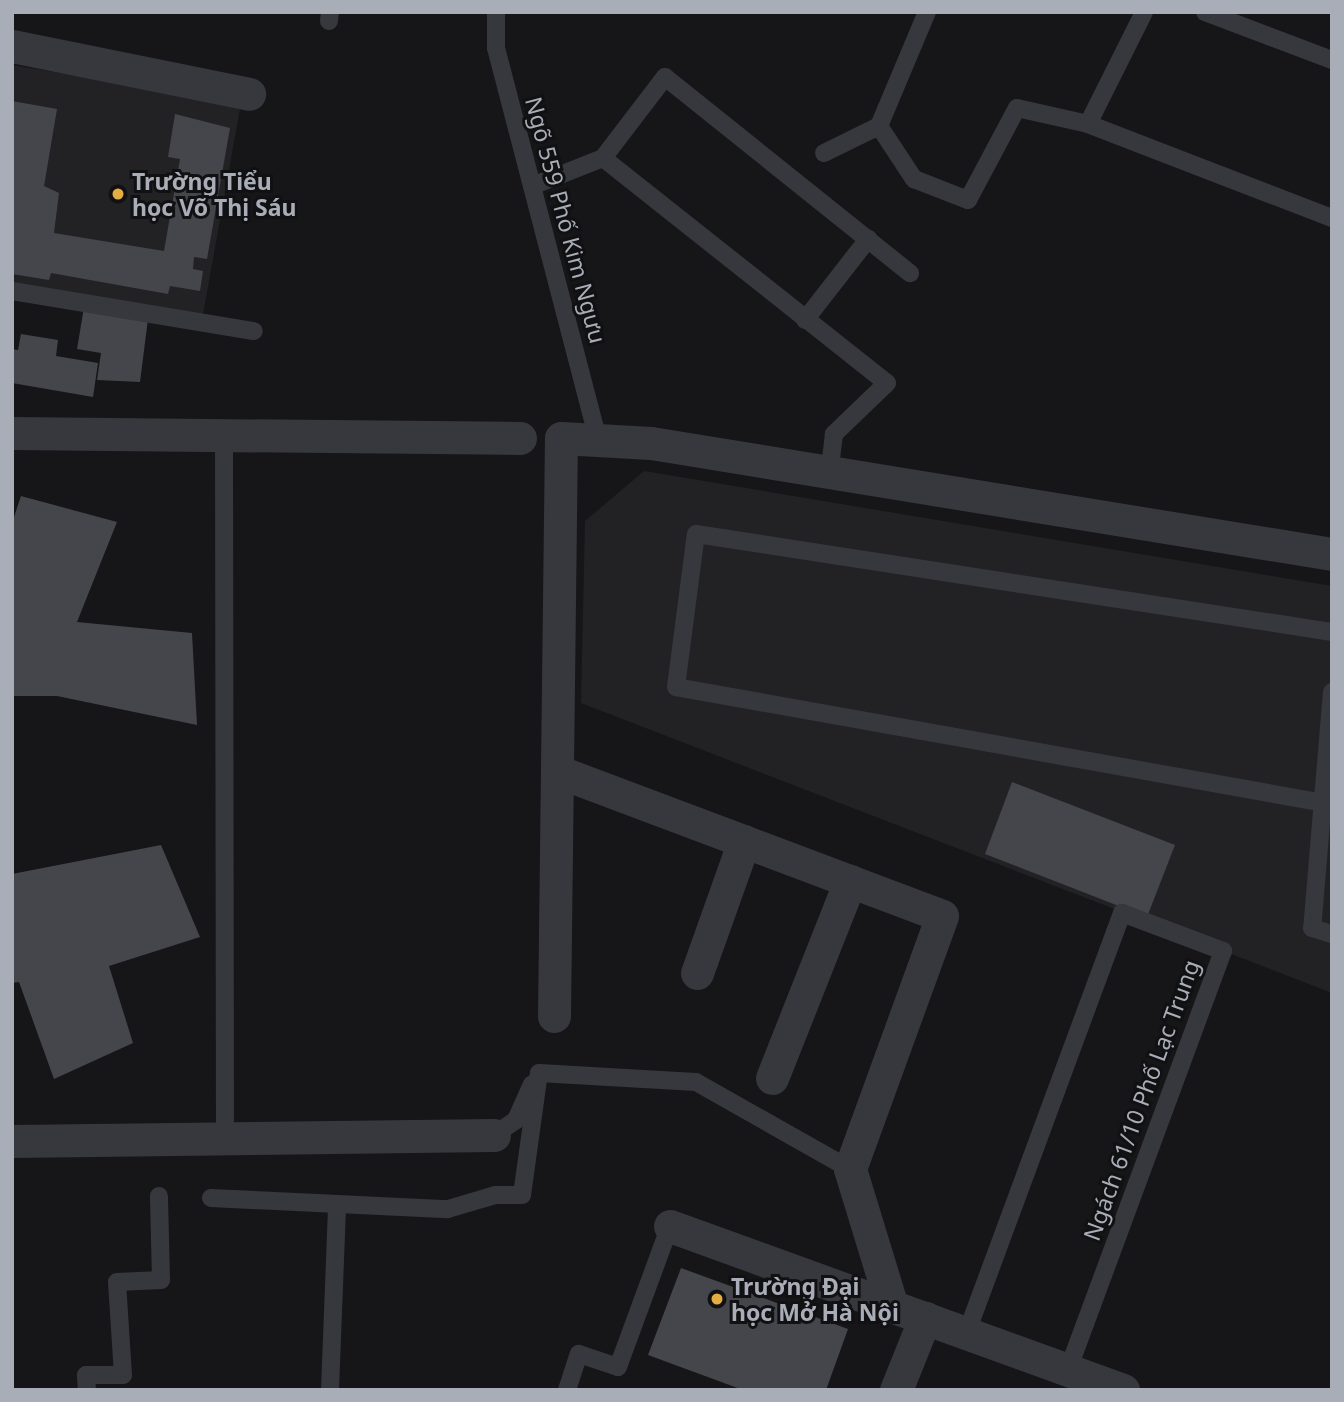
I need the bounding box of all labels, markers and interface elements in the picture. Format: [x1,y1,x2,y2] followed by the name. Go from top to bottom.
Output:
[520,94,612,346] street label: Ngõ 559 Phố Kim Ngưu
[132,167,296,221] place label: Trường Tiểu học Võ Thị Sáu
[110,186,126,202] marker: Trường Tiểu học Võ Thị Sáu
[1077,956,1205,1244] street label: Ngách 61/10 Phố Lạc Trung
[731,1272,899,1326] place label: Trường Đại học Mở Hà Nội
[709,1291,725,1307] marker: Trường Đại học Mở Hà Nội

